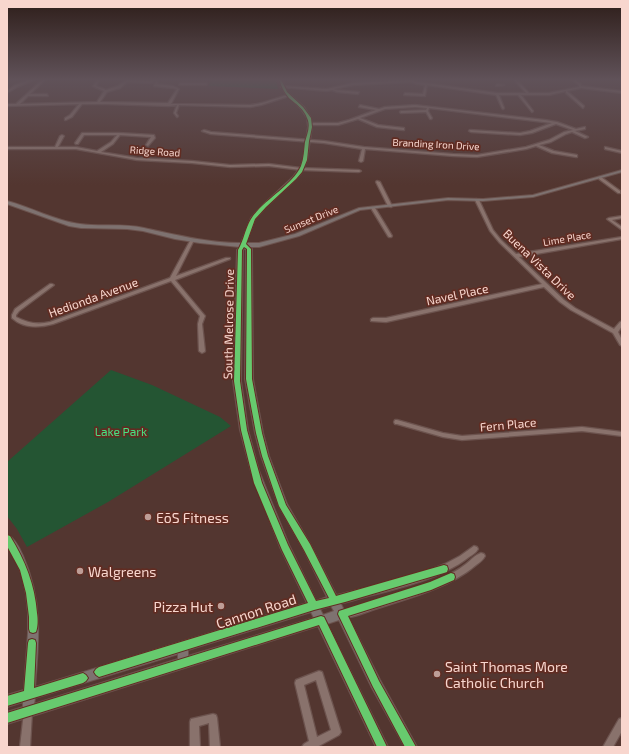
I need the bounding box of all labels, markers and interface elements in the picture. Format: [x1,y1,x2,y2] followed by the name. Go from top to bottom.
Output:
[392,136,480,152] street label: Branding Iron Drive
[129,143,181,159] street label: Ridge Road
[282,203,340,235] street label: Sunset Drive
[501,226,579,302] street label: Buena Vista Drive
[542,228,592,248] street label: Lime Place
[220,269,236,379] street label: South Melrose Drive
[46,274,140,320] street label: Hedionda Avenue
[425,281,489,307] street label: Navel Place
[479,415,537,433] street label: Fern Place
[95,424,147,438] park label: Lake Park
[156,509,229,526] place label: EōS Fitness
[143,512,153,522] marker: EōS Fitness
[88,563,156,580] place label: Walgreens
[75,566,85,576] marker: Walgreens
[214,590,298,632] street label: Cannon Road
[154,598,213,615] place label: Pizza Hut
[216,601,226,611] marker: Pizza Hut
[445,658,568,691] place label: Saint Thomas More Catholic Church
[432,669,442,679] marker: Saint Thomas More Catholic Church

